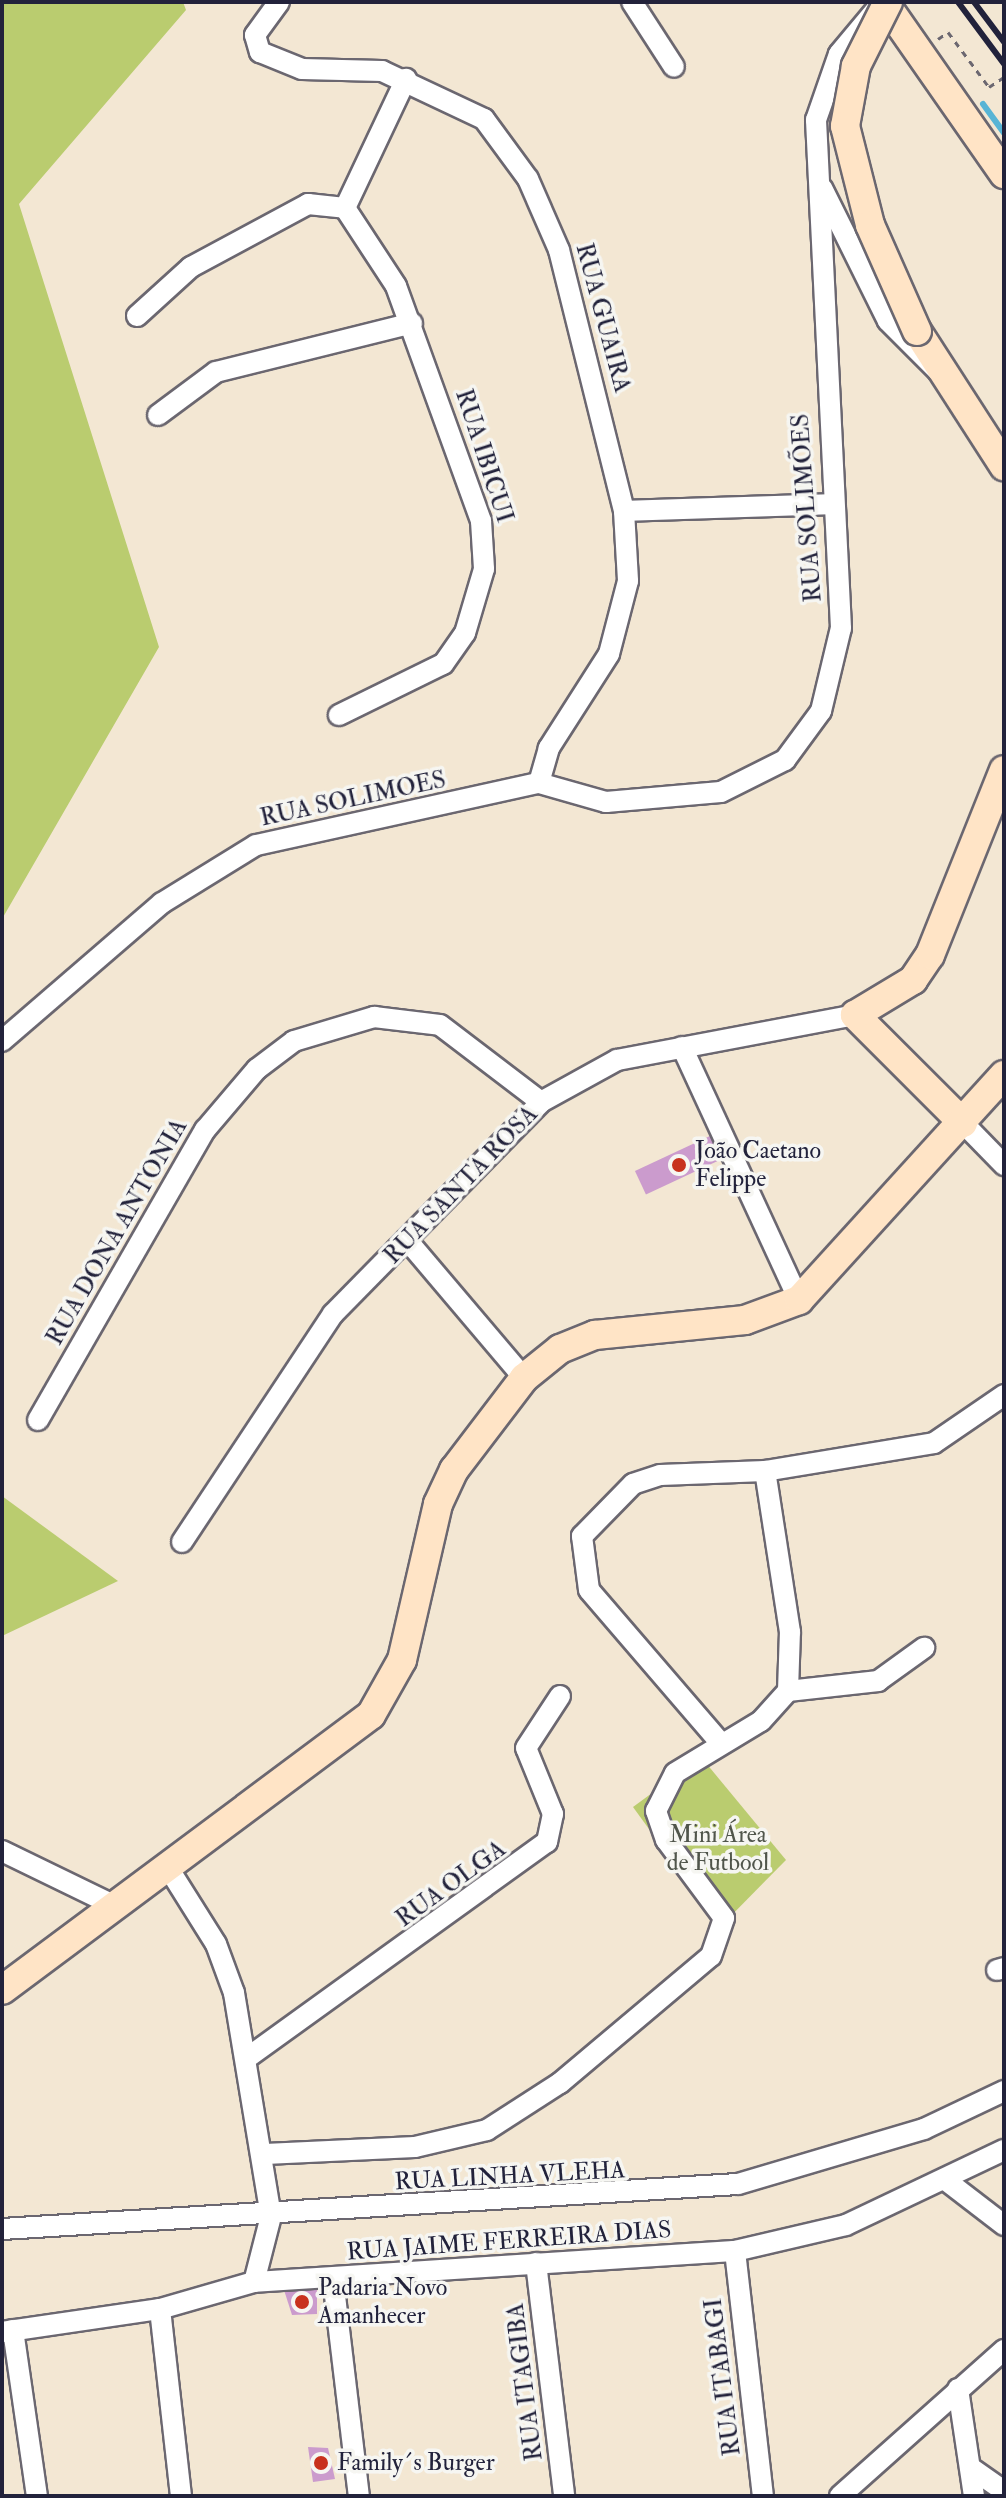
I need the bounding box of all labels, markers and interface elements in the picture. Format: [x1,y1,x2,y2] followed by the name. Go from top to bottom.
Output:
[569,240,637,396] street label: RUA GUAIRA
[449,386,519,526] street label: RUA IBICUI
[786,413,828,603] street label: RUA SOLIMÕES
[258,765,448,833] street label: RUA SOLIMOES
[378,1100,544,1270] street label: RUA SANTA ROSA
[40,1114,194,1350] street label: RUA DONA ANTONIA
[695,1137,821,1193] place label: João Caetano Felippe
[670,1156,688,1174] marker: João Caetano Felippe
[667,1821,769,1877] park label: Mini Área de Futbool
[391,1835,511,1933] street label: RUA OLGA
[394,2156,626,2196] street label: RUA LINHA VLEHA
[346,2215,672,2267] street label: RUA JAIME FERREIRA DIAS
[318,2274,447,2330] place label: Padaria Novo Amanhecer
[293,2293,311,2311] marker: Padaria Novo Amanhecer
[699,2296,747,2458] street label: RUA ITABAGI
[501,2301,549,2463] street label: RUA ITAGIBA
[337,2449,495,2477] place label: Family´s Burger
[312,2454,330,2472] marker: Family´s Burger

